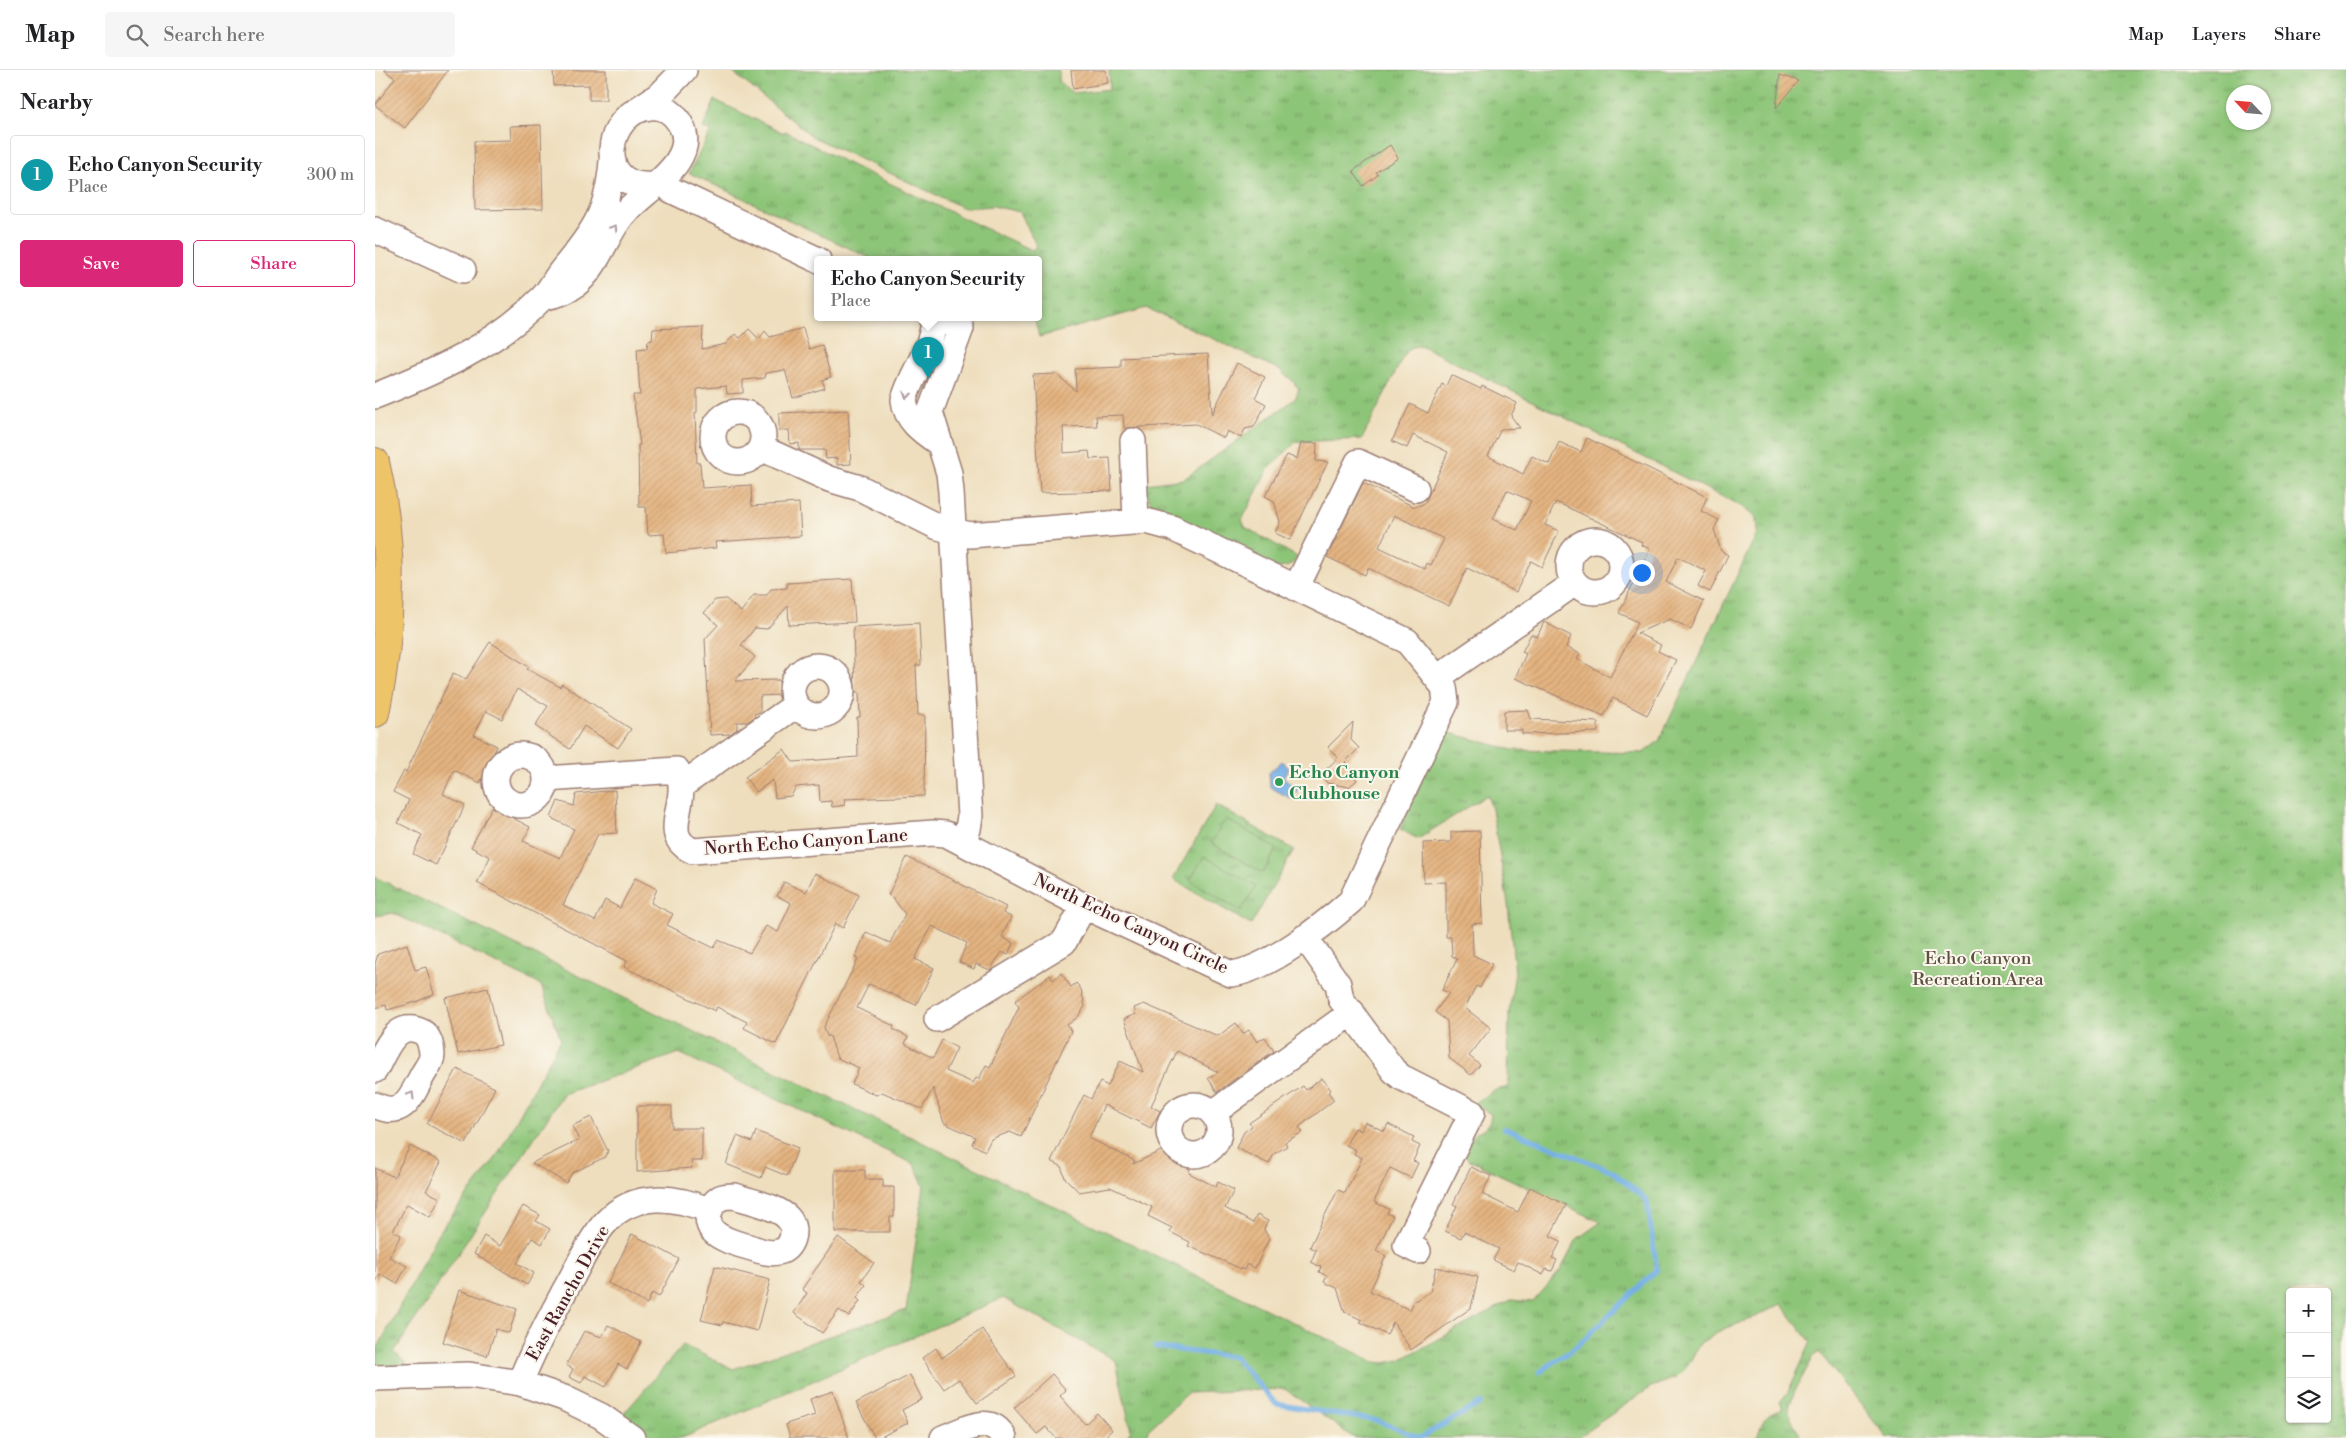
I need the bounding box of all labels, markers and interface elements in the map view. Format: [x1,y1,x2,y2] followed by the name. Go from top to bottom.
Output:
[105,12,455,57] search box
[25,20,75,50] text: Map
[123,21,151,49] icon: search
[163,23,265,47] text: Search here
[2129,23,2164,46] text: Map
[2192,23,2246,46] text: Layers
[2274,23,2321,46] text: Share
[2226,85,2271,130] north arrow
[20,90,93,116] text: Nearby
[68,153,262,177] text: Echo Canyon Security
[33,165,41,185] text: 1
[307,165,354,185] text: 300 m
[68,177,108,197] text: Place
[607,224,617,233] one-way arrow
[20,240,183,287] button: Save
[193,240,355,287] button: Share
[814,256,1042,321] popup
[831,267,1025,291] text: Echo Canyon Security
[831,291,871,311] text: Place
[912,337,944,378] pin: 1
[902,390,912,398] one-way arrow
[1629,560,1655,586] your location
[1289,761,1399,805] place label: Echo Canyon Clubhouse
[1273,776,1285,788] marker: Echo Canyon Clubhouse
[703,823,909,861] street label: North Echo Canyon Lane
[1030,869,1232,979] street label: North Echo Canyon Circle
[1912,947,2045,991] park label: Echo Canyon Recreation Area
[405,1092,415,1101] one-way arrow
[521,1221,615,1365] street label: East Rancho Drive
[2286,1288,2331,1423] map controls
[2286,1288,2331,1333] button: +
[2286,1333,2331,1378] button: −
[2286,1378,2331,1423] button: layers

